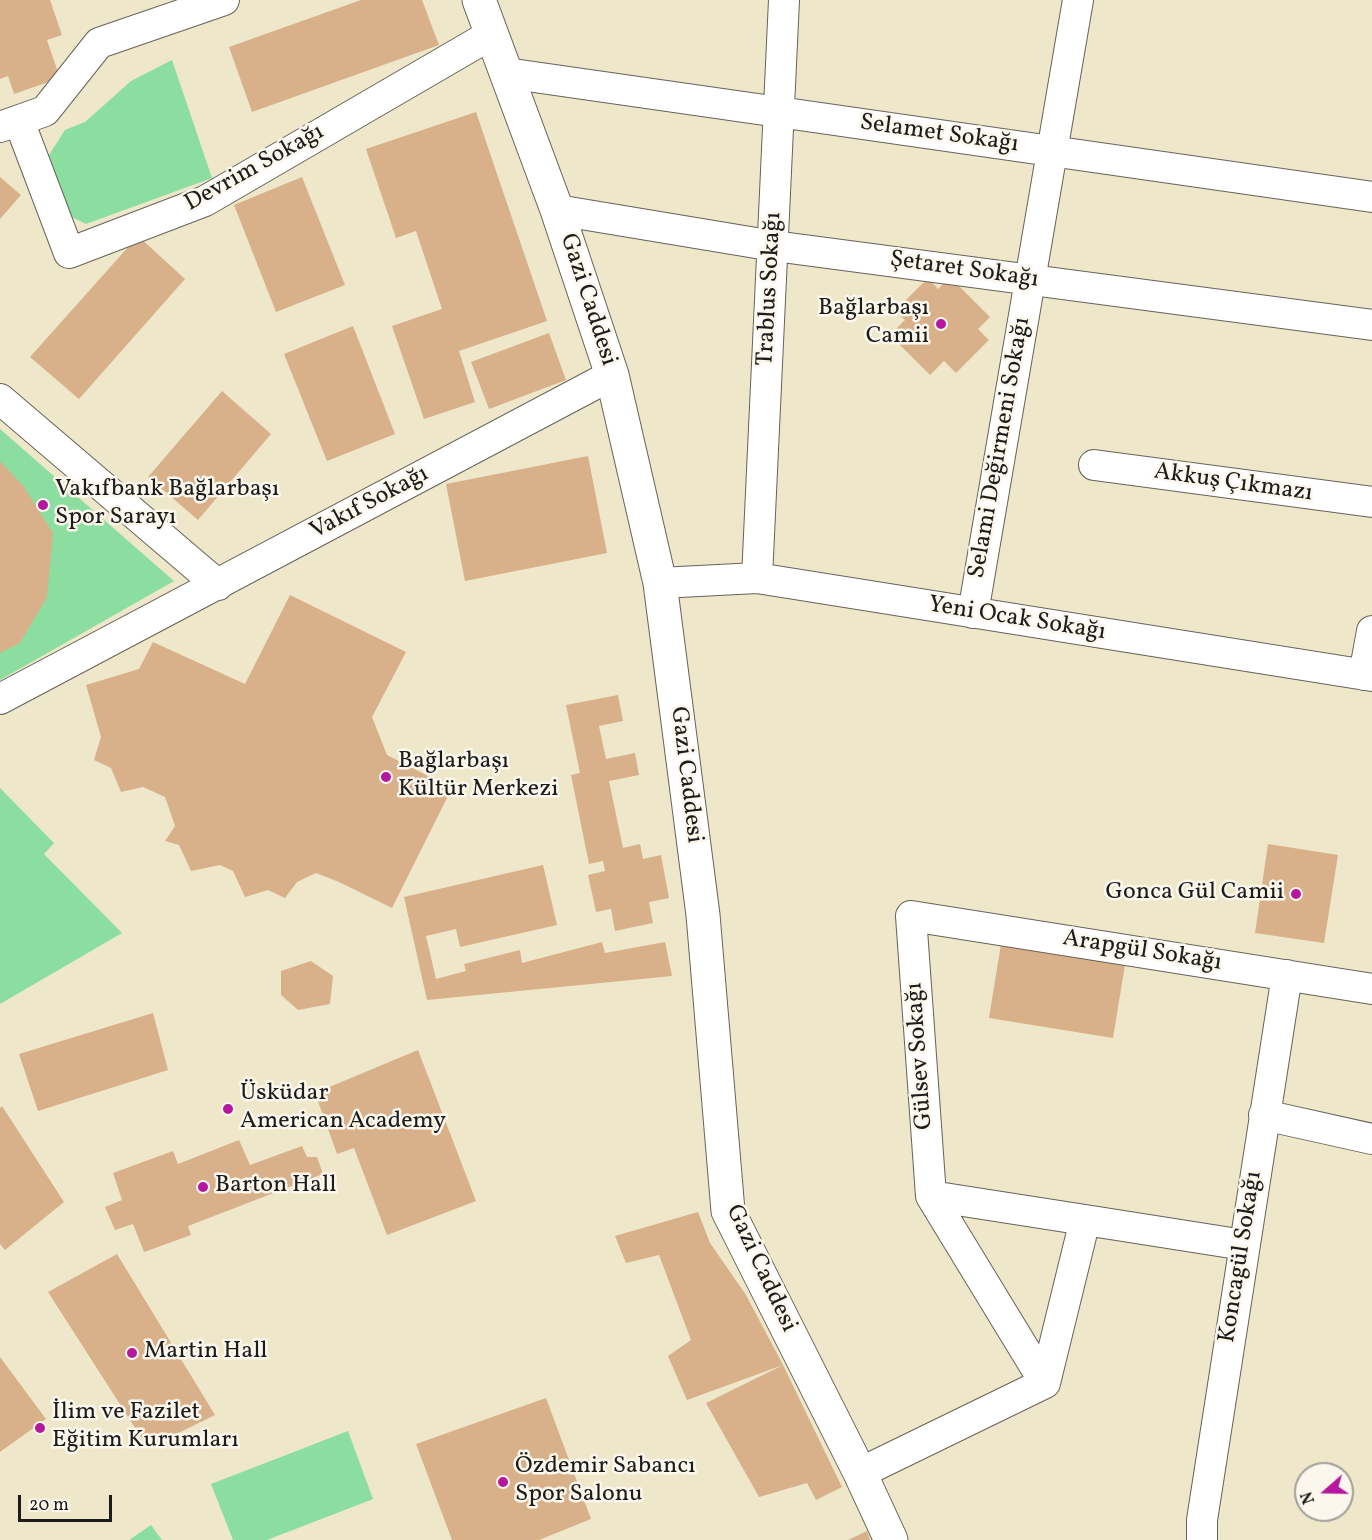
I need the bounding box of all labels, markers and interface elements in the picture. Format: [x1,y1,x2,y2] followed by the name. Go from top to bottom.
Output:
[858,110,1020,160] street label: Selamet Sokağı
[180,119,330,219] street label: Devrim Sokağı
[753,211,789,367] street label: Trablus Sokağı
[552,230,622,370] street label: Gazi Caddesi
[888,246,1040,296] street label: Şetaret Sokağı
[818,296,929,352] place label: Bağlarbaşı Camii
[964,315,1038,581] street label: Selami Değirmeni Sokağı
[934,317,948,331] marker: Bağlarbaşı Camii
[1152,459,1314,509] street label: Akkuş Çıkmazı
[306,461,434,547] street label: Vakıf Sokağı
[55,477,279,533] place label: Vakıfbank Bağlarbaşı Spor Sarayı
[36,498,50,512] marker: Vakıfbank Bağlarbaşı Spor Sarayı
[926,592,1108,648] street label: Yeni Ocak Sokağı
[662,705,708,845] street label: Gazi Caddesi
[398,749,558,805] place label: Bağlarbaşı Kültür Merkezi
[379,770,393,784] marker: Bağlarbaşı Kültür Merkezi
[1106,880,1284,908] place label: Gonca Gül Camii
[1289,887,1303,901] marker: Gonca Gül Camii
[1060,925,1224,979] street label: Arapgül Sokağı
[901,981,941,1131] street label: Gülsev Sokağı
[240,1081,446,1137] place label: Üsküdar American Academy
[221,1102,235,1116] marker: Üsküdar American Academy
[1214,1169,1270,1345] street label: Koncagül Sokağı
[215,1173,336,1201] place label: Barton Hall
[196,1180,210,1194] marker: Barton Hall
[718,1201,802,1337] street label: Gazi Caddesi
[144,1339,268,1367] place label: Martin Hall
[125,1346,139,1360] marker: Martin Hall
[52,1400,239,1456] place label: İlim ve Fazilet Eğitim Kurumları
[33,1421,47,1435] marker: İlim ve Fazilet Eğitim Kurumları
[515,1454,695,1510] place label: Özdemir Sabancı Spor Salonu
[1294,1462,1354,1522] north arrow
[496,1475,510,1489] marker: Özdemir Sabancı Spor Salonu
[21,1483,116,1521] scale bar
[1297,1488,1321,1507] text: N
[29,1493,69,1518] text: 20 m

